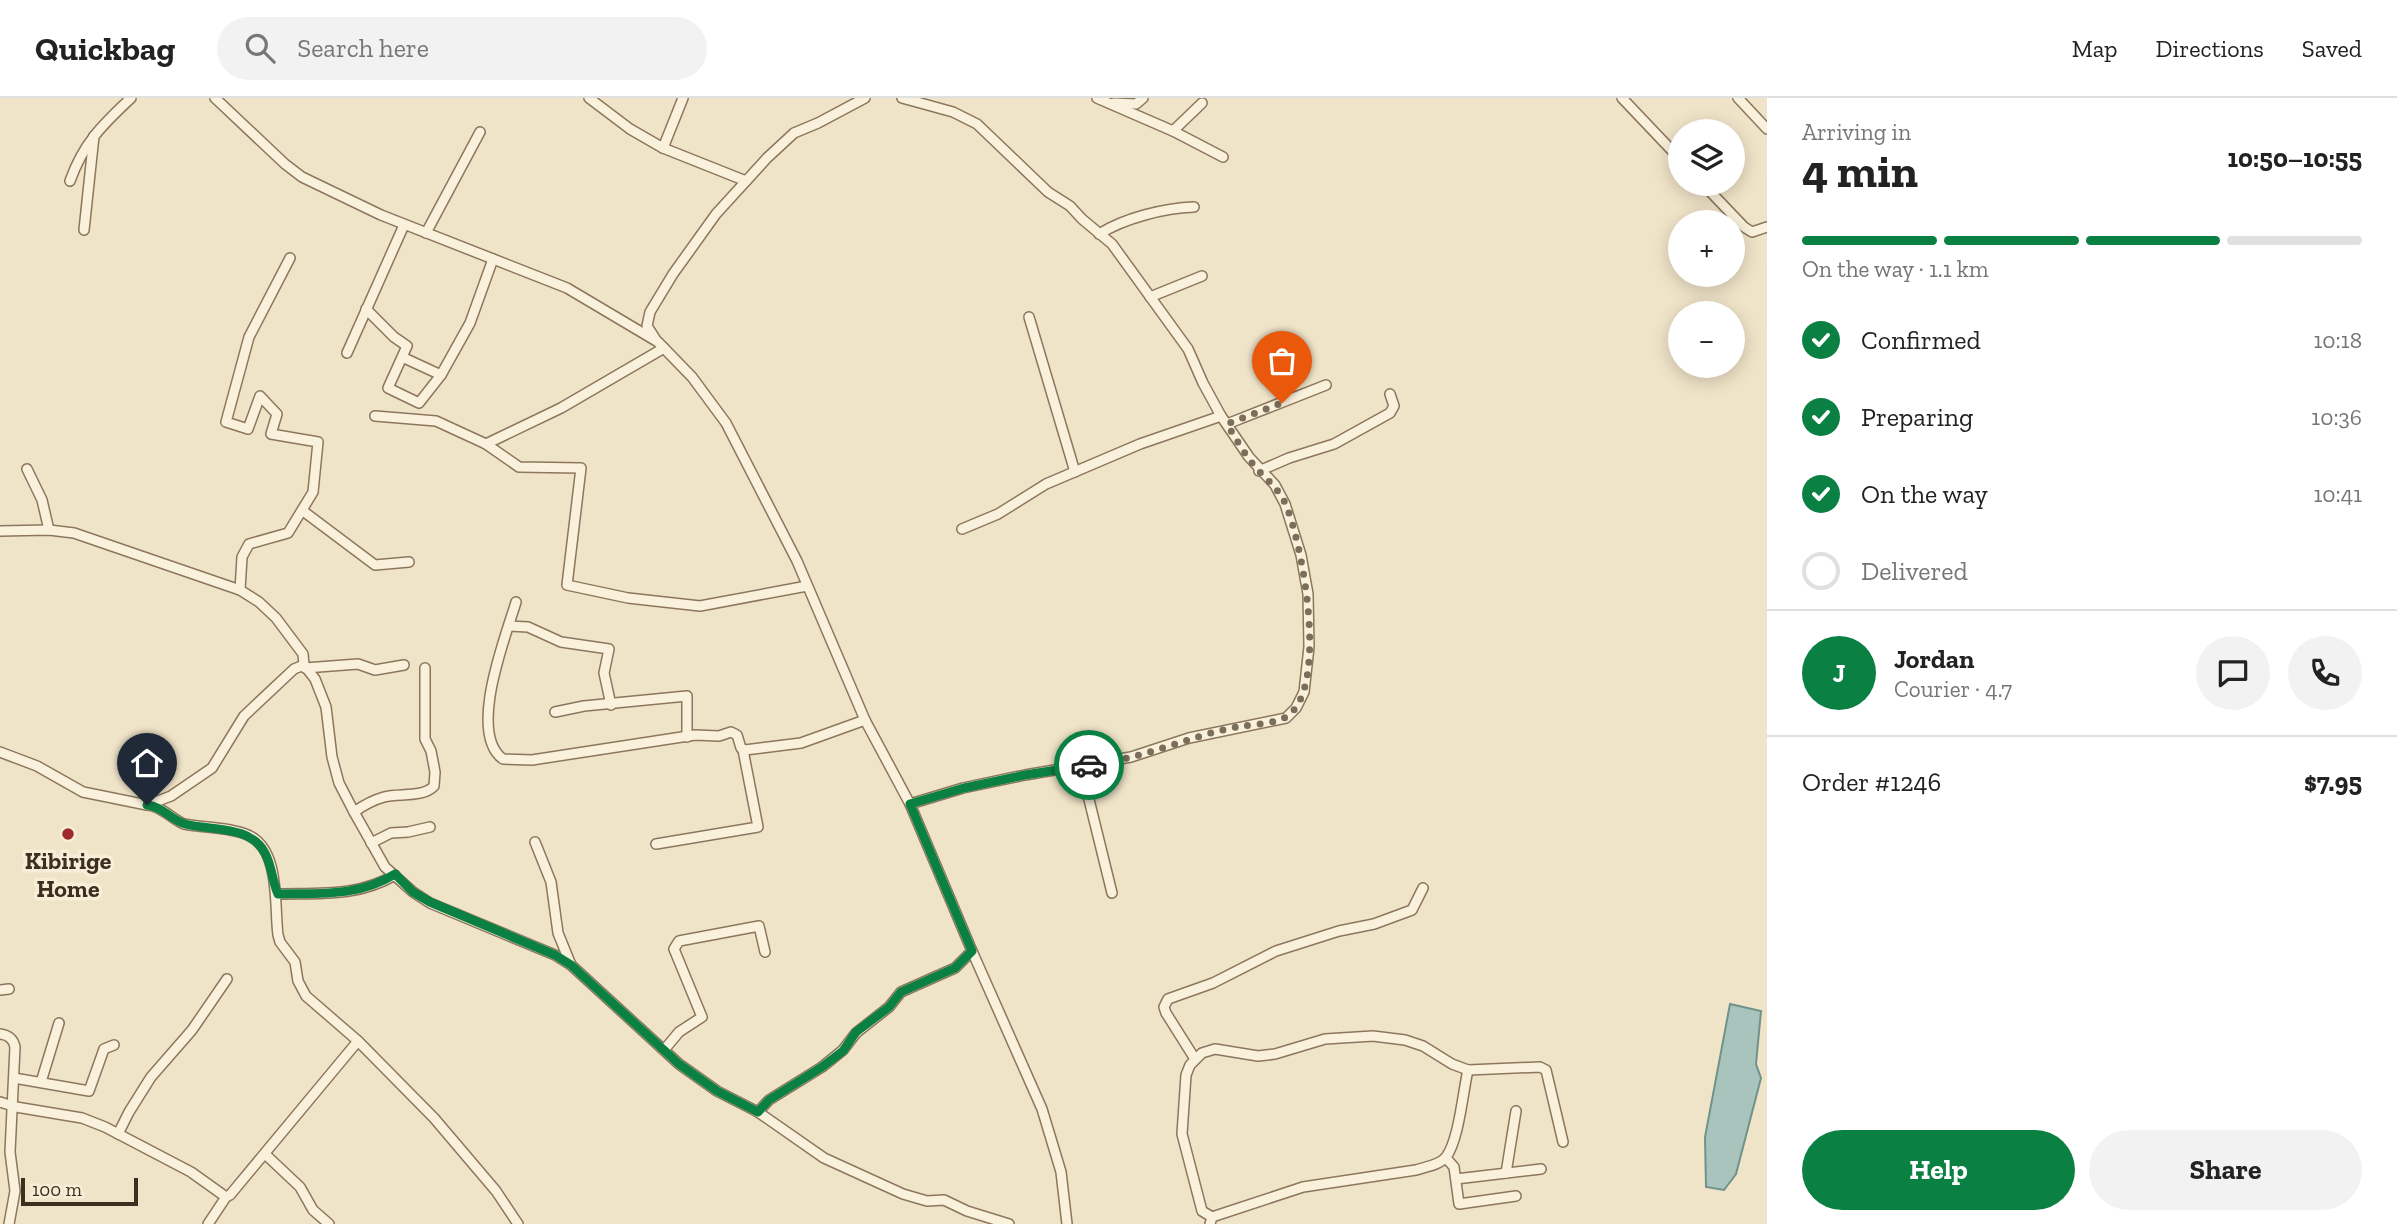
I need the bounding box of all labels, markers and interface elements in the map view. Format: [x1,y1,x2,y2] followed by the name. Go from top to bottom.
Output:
[217,17,707,80] search box
[35,29,175,68] text: Quickbag
[241,29,279,67] icon: search
[297,32,429,64] text: Search here
[2072,34,2118,63] text: Map
[2156,34,2264,63] text: Directions
[2302,34,2362,63] text: Saved
[1802,118,1911,146] text: Arriving in
[1668,119,1745,378] map controls
[1668,119,1745,196] button: layers
[2227,142,2362,174] text: 10:50–10:55
[1802,144,1918,199] text: 4 min
[1668,210,1745,287] button: +
[1802,255,1989,283] text: On the way · 1.1 km
[1668,301,1745,378] button: −
[1802,321,1840,359] icon: check
[1861,324,1981,356] text: Confirmed
[2314,326,2362,354] text: 10:18
[1252,331,1312,403] pin
[1263,342,1301,380] icon: bag
[1802,398,1840,436] icon: check
[1861,401,1973,433] text: Preparing
[2311,403,2362,431] text: 10:36
[1802,475,1840,513] icon: check
[1861,478,1988,510] text: On the way
[2313,480,2362,508] text: 10:41
[1861,555,1968,587] text: Delivered
[2196,636,2270,710] button: chat
[2288,636,2362,710] button: phone
[1894,643,1974,675] text: Jordan
[1833,657,1845,689] text: J
[1894,675,2012,703] text: Courier · 4.7
[1054,730,1124,800] courier
[117,733,177,805] pin
[128,744,166,782] icon: home
[1070,746,1108,784] icon: car
[1802,766,1941,798] text: Order #1246
[2304,766,2362,798] text: $7.95
[60,826,76,842] marker: Kibirige Home
[25,846,112,903] place label: Kibirige Home
[1802,1130,2075,1210] button: Help
[2089,1130,2362,1210] button: Share
[21,1175,138,1207] scale bar
[32,1178,82,1201] text: 100 m

